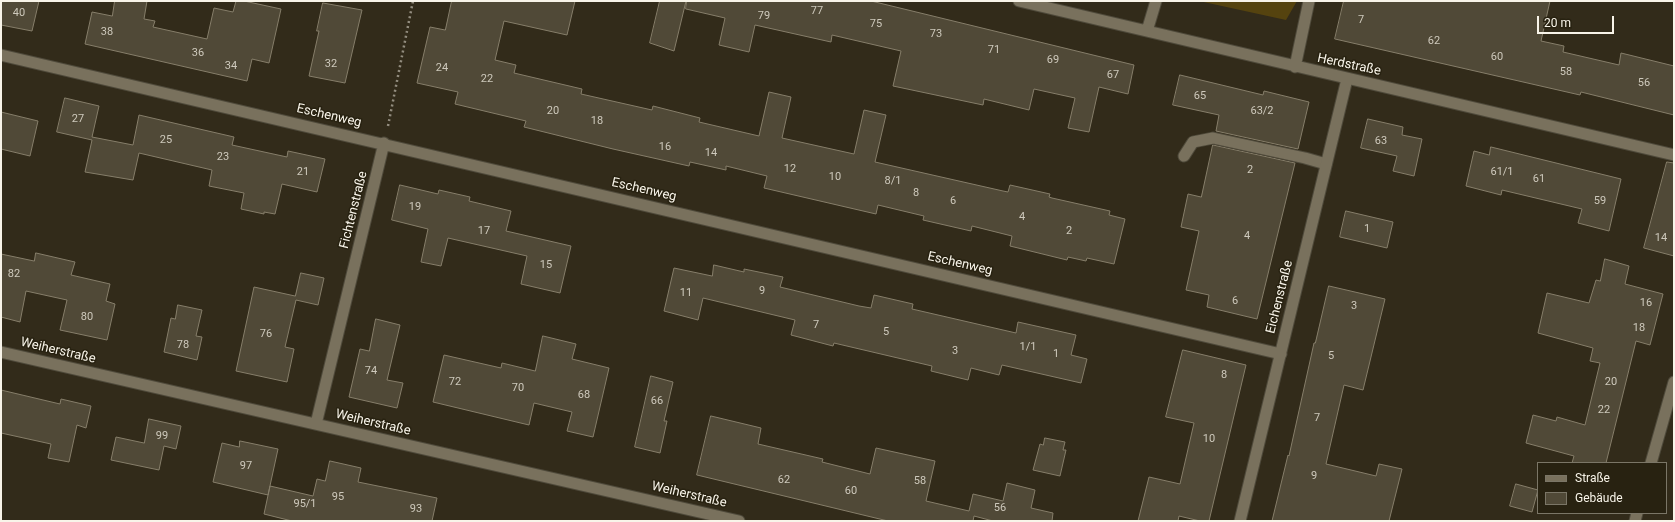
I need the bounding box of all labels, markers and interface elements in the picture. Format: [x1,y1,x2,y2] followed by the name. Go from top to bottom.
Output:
[811,4,823,18] house number: 77
[13,6,25,20] house number: 40
[1539,8,1616,34] scale bar
[758,9,770,23] house number: 79
[1358,13,1364,27] house number: 7
[1544,16,1571,30] text: 20 m
[870,17,882,31] house number: 75
[101,25,113,39] house number: 38
[930,27,942,41] house number: 73
[1428,34,1440,48] house number: 62
[988,43,1000,57] house number: 71
[192,46,204,60] house number: 36
[1491,50,1503,64] house number: 60
[1316,51,1382,79] street label: Herdstraße
[1047,53,1059,67] house number: 69
[325,57,337,71] house number: 32
[225,59,237,73] house number: 34
[436,61,448,75] house number: 24
[1560,65,1572,79] house number: 58
[1107,68,1119,82] house number: 67
[481,72,493,86] house number: 22
[1638,76,1650,90] house number: 56
[1194,89,1206,103] house number: 65
[295,101,363,131] street label: Eschenweg
[547,104,559,118] house number: 20
[1250,104,1274,118] house number: 63/2
[72,112,84,126] house number: 27
[591,114,603,128] house number: 18
[160,133,172,147] house number: 25
[1375,134,1387,148] house number: 63
[659,140,671,154] house number: 16
[705,146,717,160] house number: 14
[217,150,229,164] house number: 23
[784,162,796,176] house number: 12
[1247,163,1253,177] house number: 2
[297,165,309,179] house number: 21
[1490,165,1514,179] house number: 61/1
[337,170,371,250] street label: Fichtenstraße
[829,170,841,184] house number: 10
[1533,172,1545,186] house number: 61
[885,174,901,188] house number: 8/1
[610,175,678,205] street label: Eschenweg
[913,186,919,200] house number: 8
[950,194,956,208] house number: 6
[1594,194,1606,208] house number: 59
[409,200,421,214] house number: 19
[1019,210,1025,224] house number: 4
[1364,222,1370,236] house number: 1
[478,224,490,238] house number: 17
[1066,224,1072,238] house number: 2
[1244,229,1250,243] house number: 4
[1655,231,1667,245] house number: 14
[926,249,994,279] street label: Eschenweg
[540,258,552,272] house number: 15
[1263,259,1297,335] street label: Eichenstraße
[8,267,20,281] house number: 82
[759,284,765,298] house number: 9
[680,286,692,300] house number: 11
[1232,294,1238,308] house number: 6
[1640,296,1652,310] house number: 16
[1351,299,1357,313] house number: 3
[81,310,93,324] house number: 80
[813,318,819,332] house number: 7
[1633,321,1645,335] house number: 18
[883,325,889,339] house number: 5
[260,327,272,341] house number: 76
[19,335,97,367] street label: Weiherstraße
[177,338,189,352] house number: 78
[1020,340,1036,354] house number: 1/1
[952,344,958,358] house number: 3
[1053,347,1059,361] house number: 1
[1328,349,1334,363] house number: 5
[365,364,377,378] house number: 74
[1221,368,1227,382] house number: 8
[449,375,461,389] house number: 72
[1605,375,1617,389] house number: 20
[512,381,524,395] house number: 70
[578,388,590,402] house number: 68
[651,394,663,408] house number: 66
[1598,403,1610,417] house number: 22
[334,407,412,439] street label: Weiherstraße
[1314,411,1320,425] house number: 7
[156,429,168,443] house number: 99
[1203,432,1215,446] house number: 10
[240,459,252,473] house number: 97
[1537,462,1667,514] legend
[1311,469,1317,483] house number: 9
[1575,471,1610,485] text: Straße
[778,473,790,487] house number: 62
[914,474,926,488] house number: 58
[650,479,728,511] street label: Weiherstraße
[845,484,857,498] house number: 60
[332,490,344,504] house number: 95
[1575,491,1623,505] text: Gebäude
[293,497,317,511] house number: 95/1
[994,501,1006,515] house number: 56
[410,502,422,516] house number: 93

